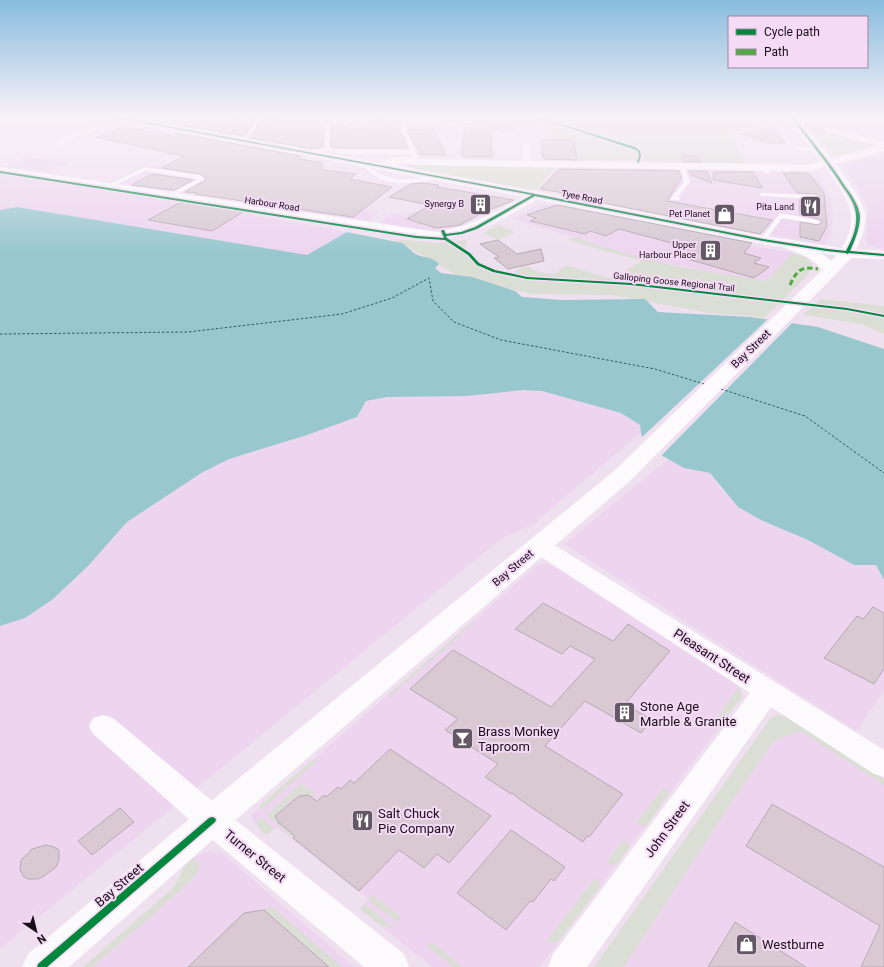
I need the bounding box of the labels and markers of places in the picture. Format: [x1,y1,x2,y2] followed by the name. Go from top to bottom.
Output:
[467,191,493,217] building icon: Synergy B
[797,194,823,220] restaurant icon: Pita Land
[425,199,464,209] place label: Synergy B
[712,201,738,227] shop icon: Pet Planet
[756,202,794,212] place label: Pita Land
[669,209,710,219] place label: Pet Planet
[698,237,724,263] building icon: Upper Harbour Place
[639,240,696,260] place label: Upper Harbour Place
[640,699,736,729] place label: Stone Age Marble & Granite
[611,700,637,726] building icon: Stone Age Marble & Granite
[478,724,559,754] place label: Brass Monkey Taproom
[449,725,475,751] bar icon: Brass Monkey Taproom
[378,806,454,836] place label: Salt Chuck Pie Company
[349,807,375,833] restaurant icon: Salt Chuck Pie Company
[733,931,759,957] shop icon: Westburne
[762,937,824,952] place label: Westburne

